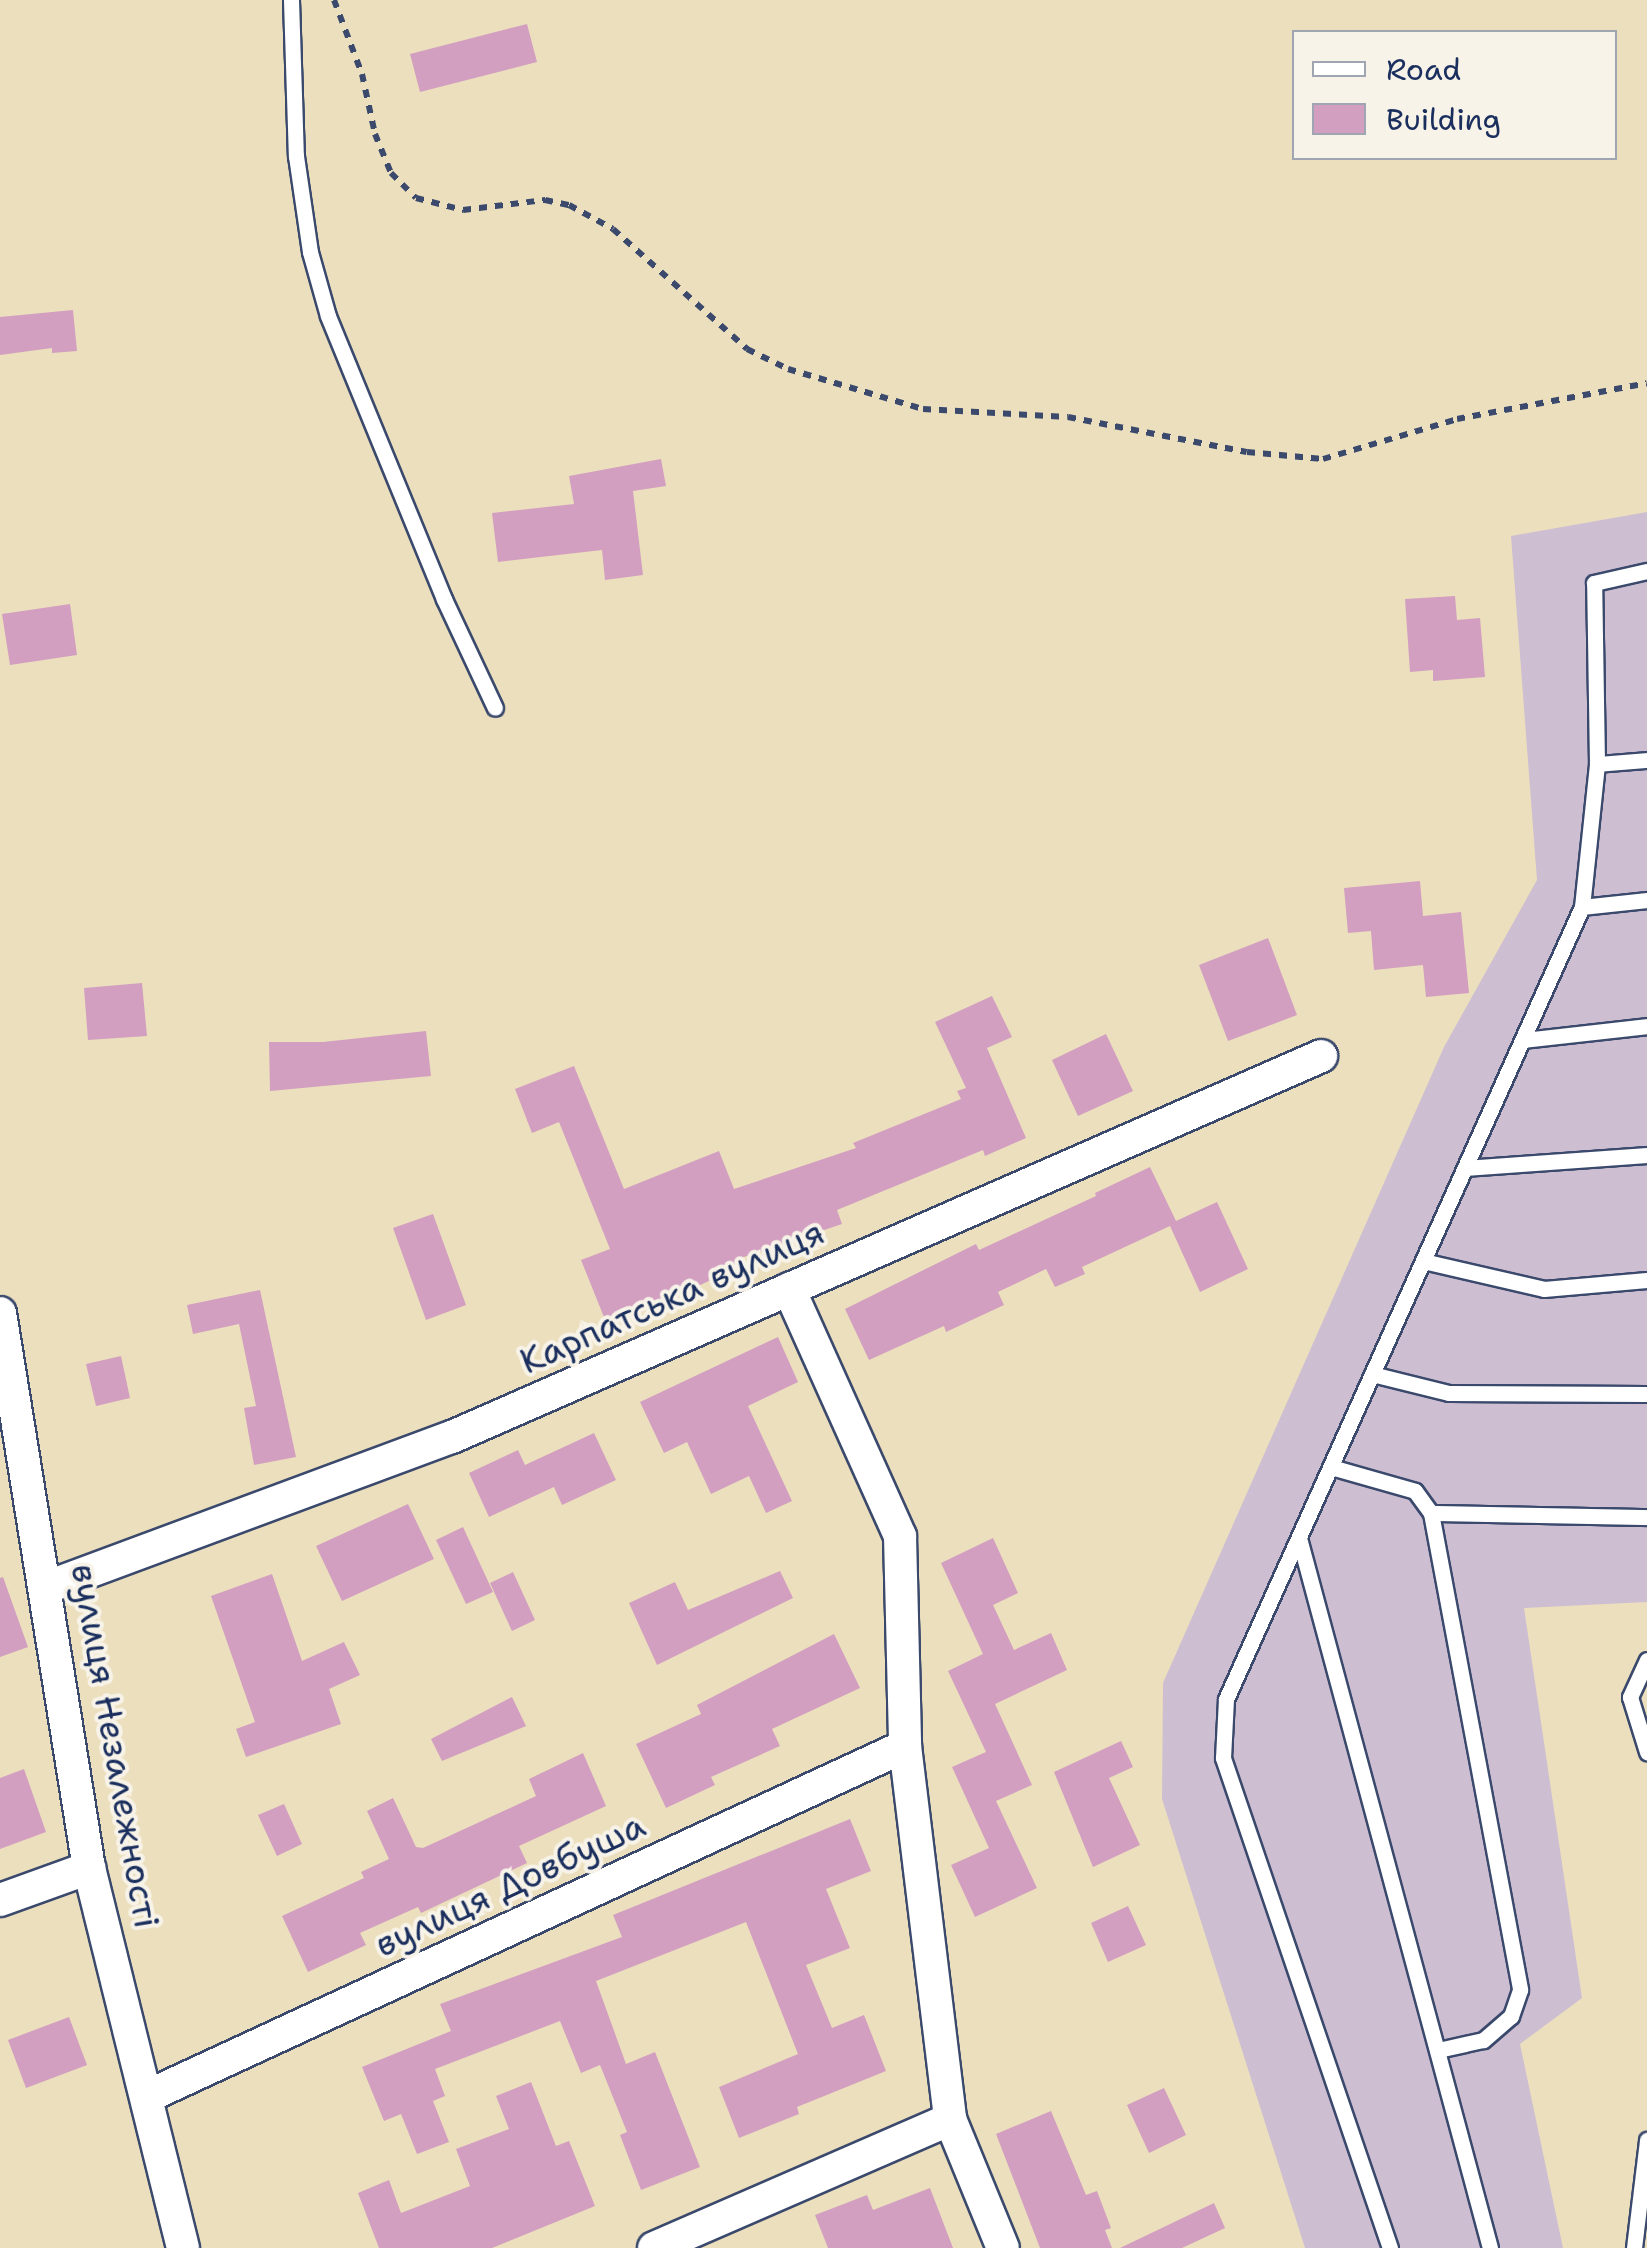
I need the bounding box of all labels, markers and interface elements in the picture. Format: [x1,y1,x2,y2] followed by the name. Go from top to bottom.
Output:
[1292,30,1617,160] legend
[1386,49,1461,90] text: Road
[1386,99,1501,140] text: Building
[514,1211,830,1383] street label: Карпатська вулиця
[62,1561,168,1931] street label: вулиця Незалежності
[368,1804,652,1966] street label: вулиця Довбуша

